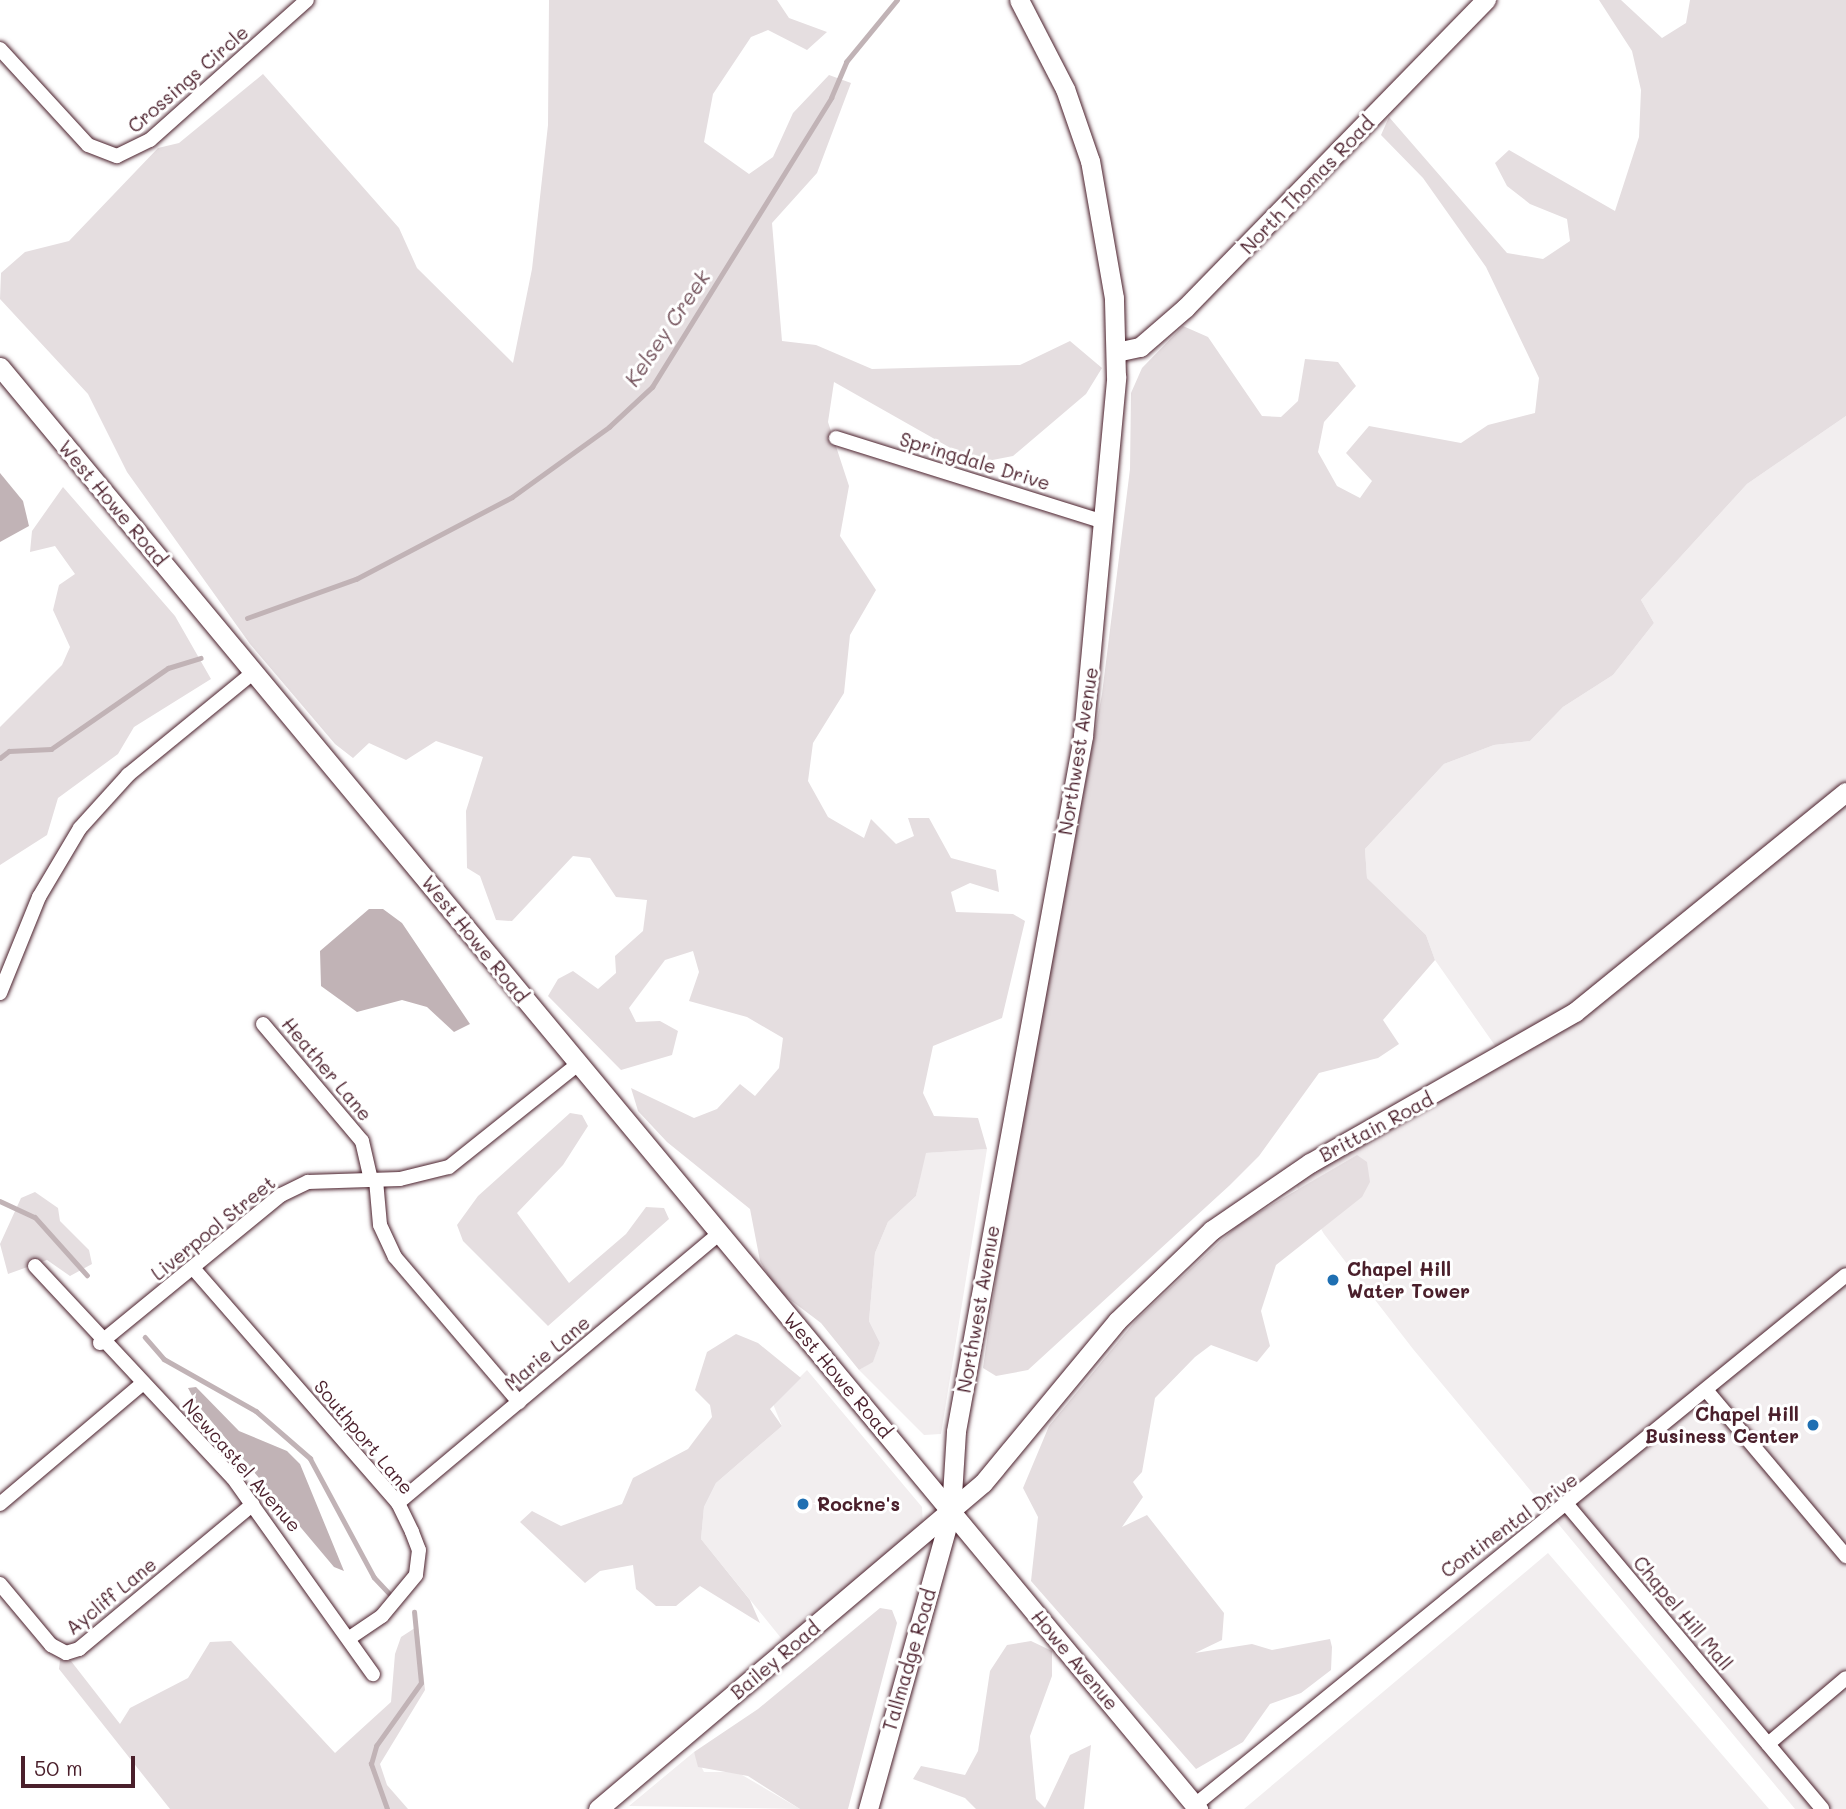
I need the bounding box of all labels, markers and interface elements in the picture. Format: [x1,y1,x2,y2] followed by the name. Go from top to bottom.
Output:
[123,20,253,138] street label: Crossings Circle
[1236,112,1378,258] street label: North Thomas Road
[619,265,715,391] water label: Kelsey Creek
[897,427,1053,495] street label: Springdale Drive
[54,436,172,570] street label: West Howe Road
[1053,665,1103,837] street label: Northwest Avenue
[417,871,533,1007] street label: West Howe Road
[277,1013,377,1125] street label: Heather Lane
[1315,1087,1437,1167] street label: Brittain Road
[146,1171,280,1285] street label: Liverpool Street
[952,1223,1004,1395] street label: Northwest Avenue
[1347,1258,1470,1302] place label: Chapel Hill Water Tower
[1325,1272,1341,1288] marker: Chapel Hill Water Tower
[779,1308,897,1442] street label: West Howe Road
[500,1311,594,1395] street label: Marie Lane
[309,1375,419,1499] street label: Southport Lane
[178,1394,306,1536] street label: Newcastel Avenue
[1645,1403,1799,1447] place label: Chapel Hill Business Center
[1805,1417,1821,1433] marker: Chapel Hill Business Center
[1436,1468,1582,1582] street label: Continental Drive
[817,1493,900,1515] place label: Rockne's
[795,1496,811,1512] marker: Rockne's
[1629,1551,1737,1675] street label: Chapel Hill Mall
[61,1553,161,1639] street label: Aycliff Lane
[878,1586,940,1734] street label: Tallmadge Road
[1027,1606,1123,1714] street label: Howe Avenue
[726,1616,824,1704] street label: Bailey Road
[24,1742,138,1786] scale bar
[34,1754,83,1781] text: 50 m

